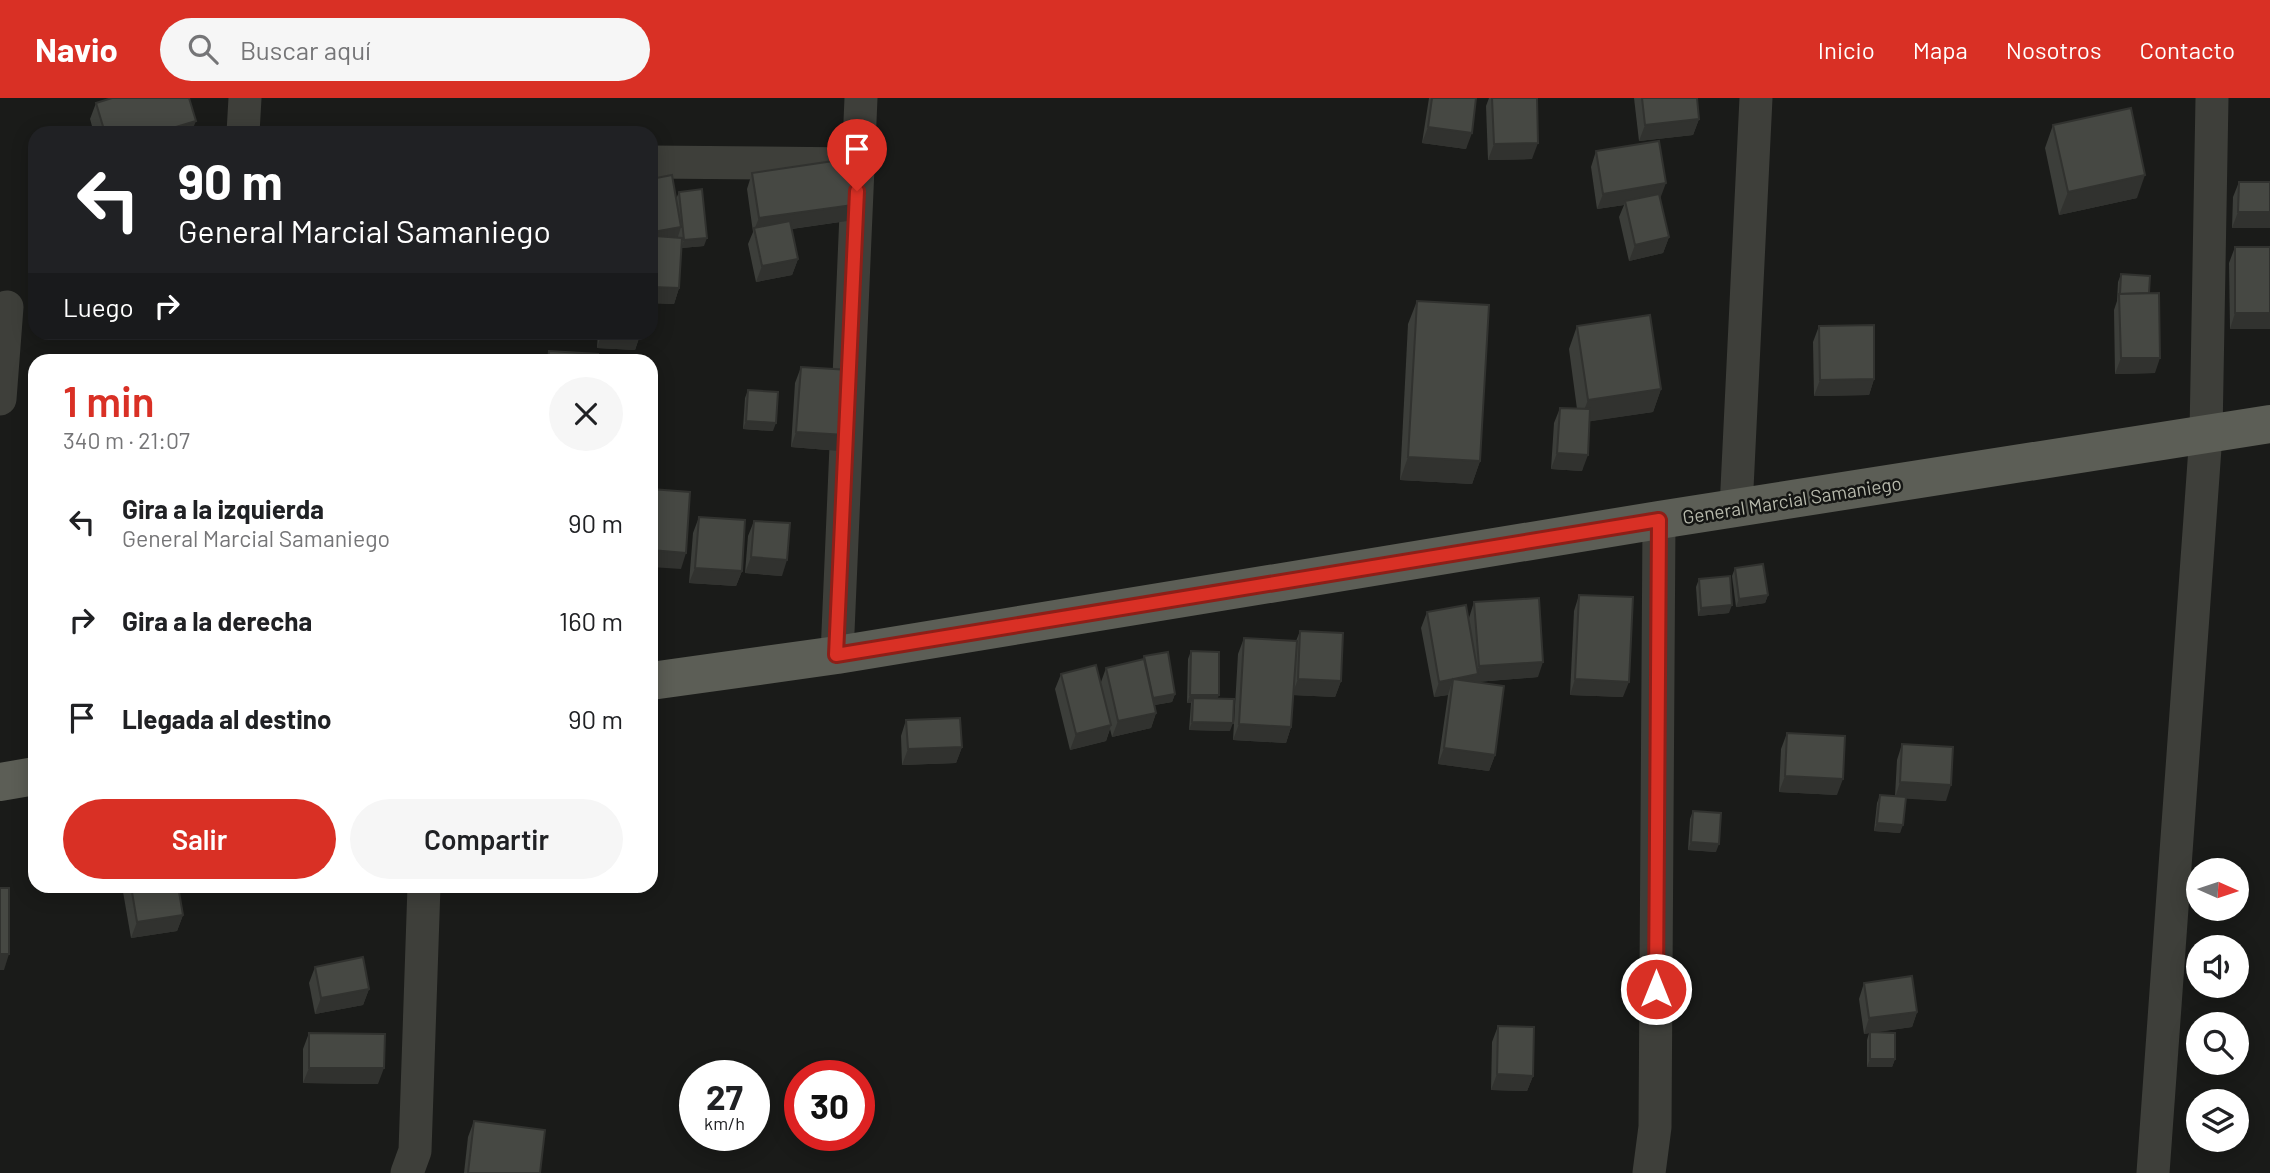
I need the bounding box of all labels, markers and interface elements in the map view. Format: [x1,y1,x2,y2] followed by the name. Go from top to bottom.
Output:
[160,18,650,81] search box
[35,29,118,69] text: Navio
[184,30,222,68] icon: search
[240,34,371,65] text: Buscar aquí
[1818,35,1875,64] text: Inicio
[1913,35,1968,64] text: Mapa
[2006,35,2102,64] text: Nosotros
[2140,35,2235,64] text: Contacto
[827,119,887,191] pin
[838,130,876,168] icon: arrive
[178,151,283,210] text: 90 m
[63,154,154,245] icon: left
[178,211,551,249] text: General Marcial Samaniego
[148,287,186,325] icon: right
[63,291,134,322] text: Luego
[63,375,155,425] text: 1 min
[549,377,623,451] button: close
[63,426,190,454] text: 340 m · 21:07
[1681,471,1903,528] street label: General Marcial Samaniego
[122,493,324,524] text: Gira a la izquierda
[63,503,101,541] icon: left
[568,507,623,538] text: 90 m
[122,524,390,552] text: General Marcial Samaniego
[63,601,101,639] icon: right
[122,605,312,636] text: Gira a la derecha
[559,605,623,636] text: 160 m
[63,699,101,737] icon: arrive
[122,703,331,734] text: Llegada al destino
[568,703,623,734] text: 90 m
[63,799,336,879] button: Salir
[350,799,623,879] button: Compartir
[2186,858,2249,920] north arrow
[2186,858,2249,1152] map controls
[2186,935,2249,998] button: sound
[1619,952,1693,1026] position arrow
[2186,1012,2249,1075] button: search
[784,1060,875,1151] speed limit sign: 30
[706,1075,743,1117] text: 27
[2186,1089,2249,1152] button: layers
[704,1112,745,1134] text: km/h

